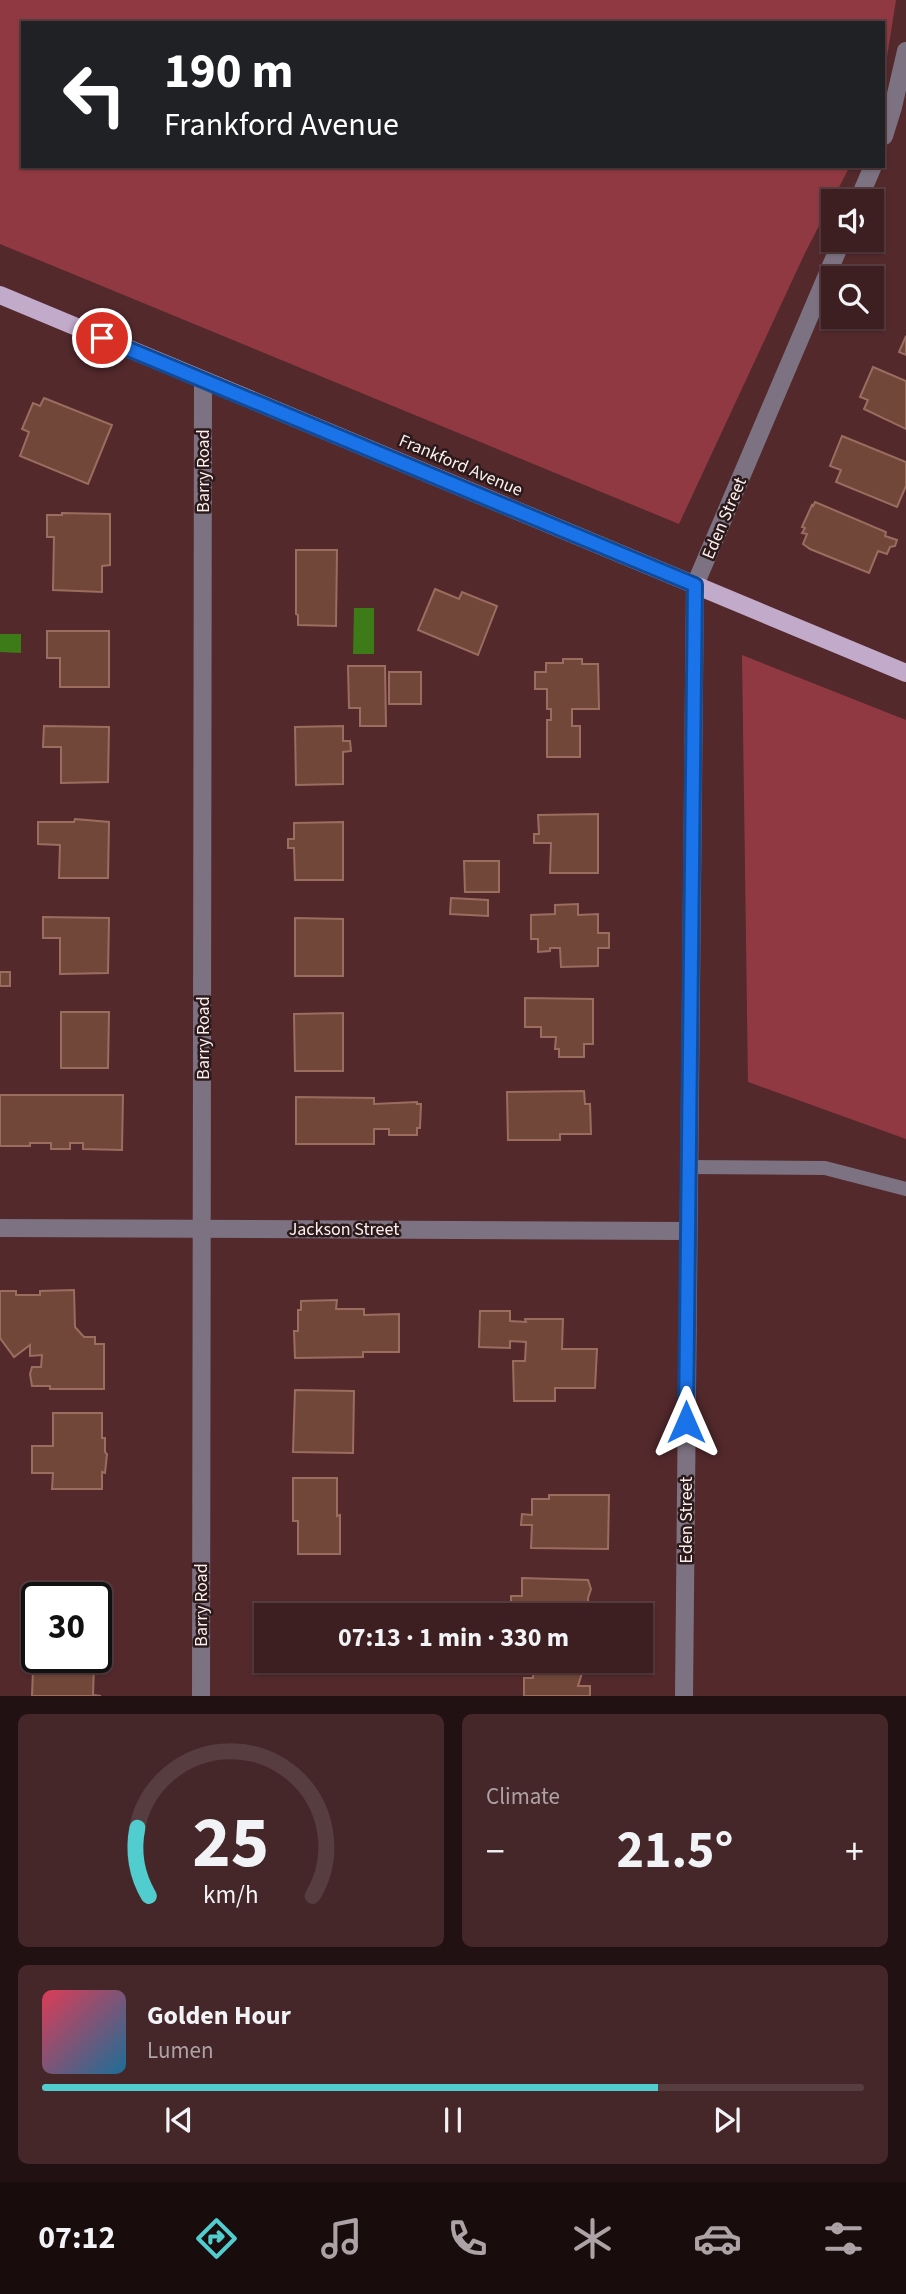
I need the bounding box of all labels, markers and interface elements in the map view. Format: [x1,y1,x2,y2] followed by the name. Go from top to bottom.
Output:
[164,37,293,107] text: 190 m
[49,49,140,140] icon: left
[164,102,399,148] text: Frankford Avenue
[821,189,884,329] map controls
[821,189,884,252] button: sound
[821,266,884,329] button: search
[72,308,132,368] pin
[83,319,121,357] icon: arrive
[395,428,527,503] street label: Frankford Avenue
[191,429,216,513] street label: Barry Road
[696,473,753,563] street label: Eden Street
[191,996,216,1080] street label: Barry Road
[289,1217,399,1242] street label: Jackson Street
[649,1385,723,1459] position arrow
[674,1477,699,1563] street label: Eden Street
[189,1563,214,1647] street label: Barry Road
[21,1582,112,1673] speed limit sign: 30
[338,1619,569,1656] text: 07:13 · 1 min · 330 m
[486,1780,560,1813] text: Climate
[193,1792,269,1896] text: 25
[617,1814,733,1888] text: 21.5°
[486,1825,505,1879] text: −
[845,1825,864,1879] text: +
[203,1877,259,1913] text: km/h
[147,1997,291,2034] text: Golden Hour
[147,2034,214,2067] text: Lumen
[160,2101,198,2139] icon: previous
[434,2101,472,2139] icon: pause
[708,2101,746,2139] icon: next
[192,2214,241,2263] icon: directions
[317,2214,366,2263] icon: music
[443,2214,492,2263] icon: phone
[568,2214,617,2263] icon: climate
[693,2214,742,2263] icon: car
[819,2214,868,2263] icon: filters
[38,2215,115,2261] text: 07:12

